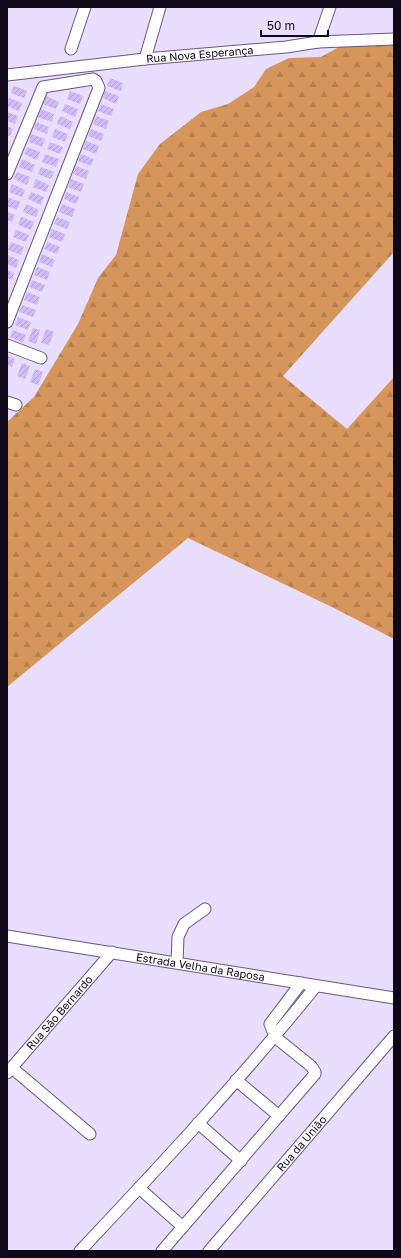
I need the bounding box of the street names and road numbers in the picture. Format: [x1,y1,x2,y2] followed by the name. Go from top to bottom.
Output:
[146,43,254,65] street label: Rua Nova Esperança
[135,950,266,983] street label: Estrada Velha da Raposa
[23,972,95,1052] street label: Rua São Bernardo
[274,1112,329,1174] street label: Rua da União

